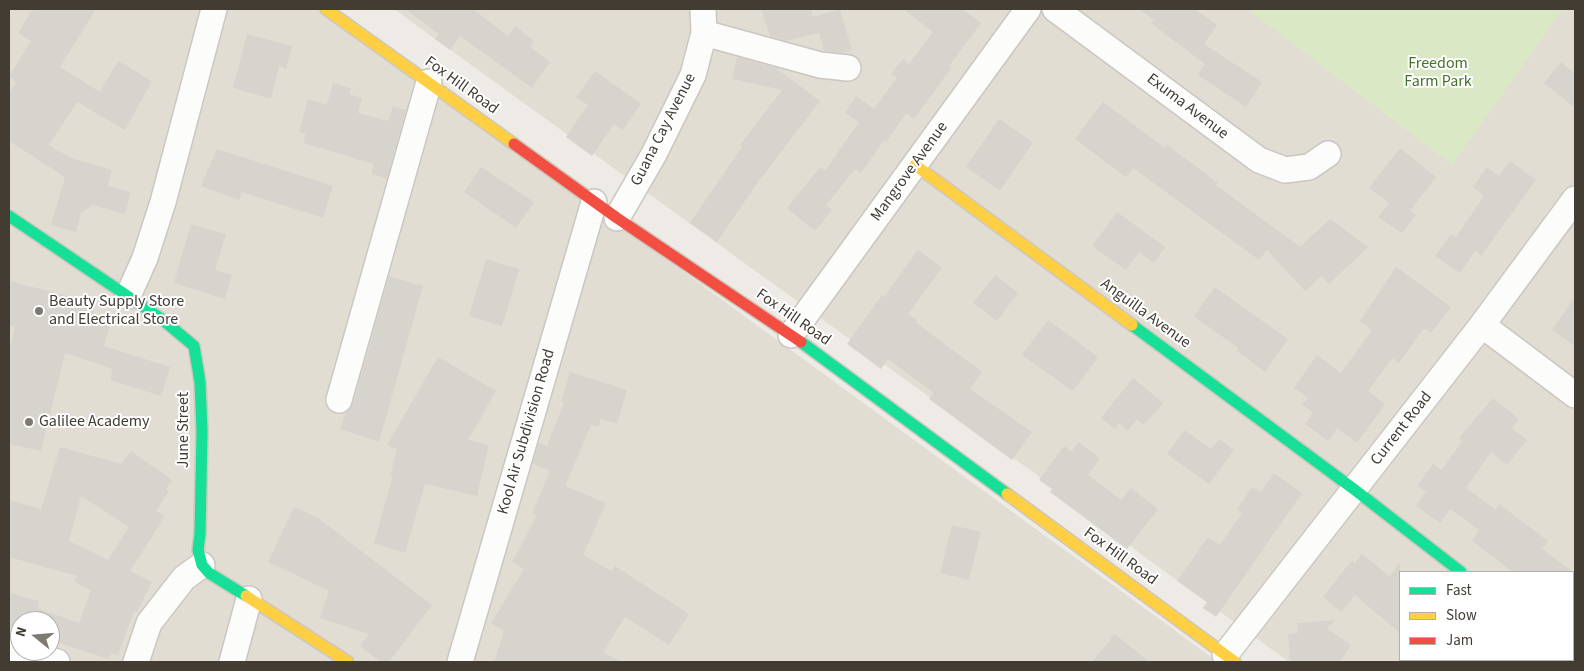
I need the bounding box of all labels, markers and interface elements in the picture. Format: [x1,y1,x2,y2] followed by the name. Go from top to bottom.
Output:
[420,53,502,119] street label: Fox Hill Road
[1404,54,1472,92] park label: Freedom Farm Park
[627,70,701,190] street label: Guana Cay Avenue
[1142,70,1232,144] street label: Exuma Avenue
[867,118,953,226] street label: Mangrove Avenue
[1096,275,1194,353] street label: Anguilla Avenue
[752,285,834,351] street label: Fox Hill Road
[49,292,184,330] place label: Beauty Supply Store and Electrical Store
[33,305,45,317] marker: Beauty Supply Store and Electrical Store
[494,347,560,517] street label: Kool Air Subdivision Road
[1367,388,1437,470] street label: Current Road
[174,392,194,468] street label: June Street
[39,412,150,432] place label: Galilee Academy
[23,416,35,428] marker: Galilee Academy
[1079,524,1161,590] street label: Fox Hill Road
[1399,571,1574,661] legend
[1446,580,1472,601] text: Fast
[1446,605,1477,626] text: Slow
[10,611,60,661] north arrow
[11,625,33,639] text: N
[1446,630,1473,651] text: Jam

